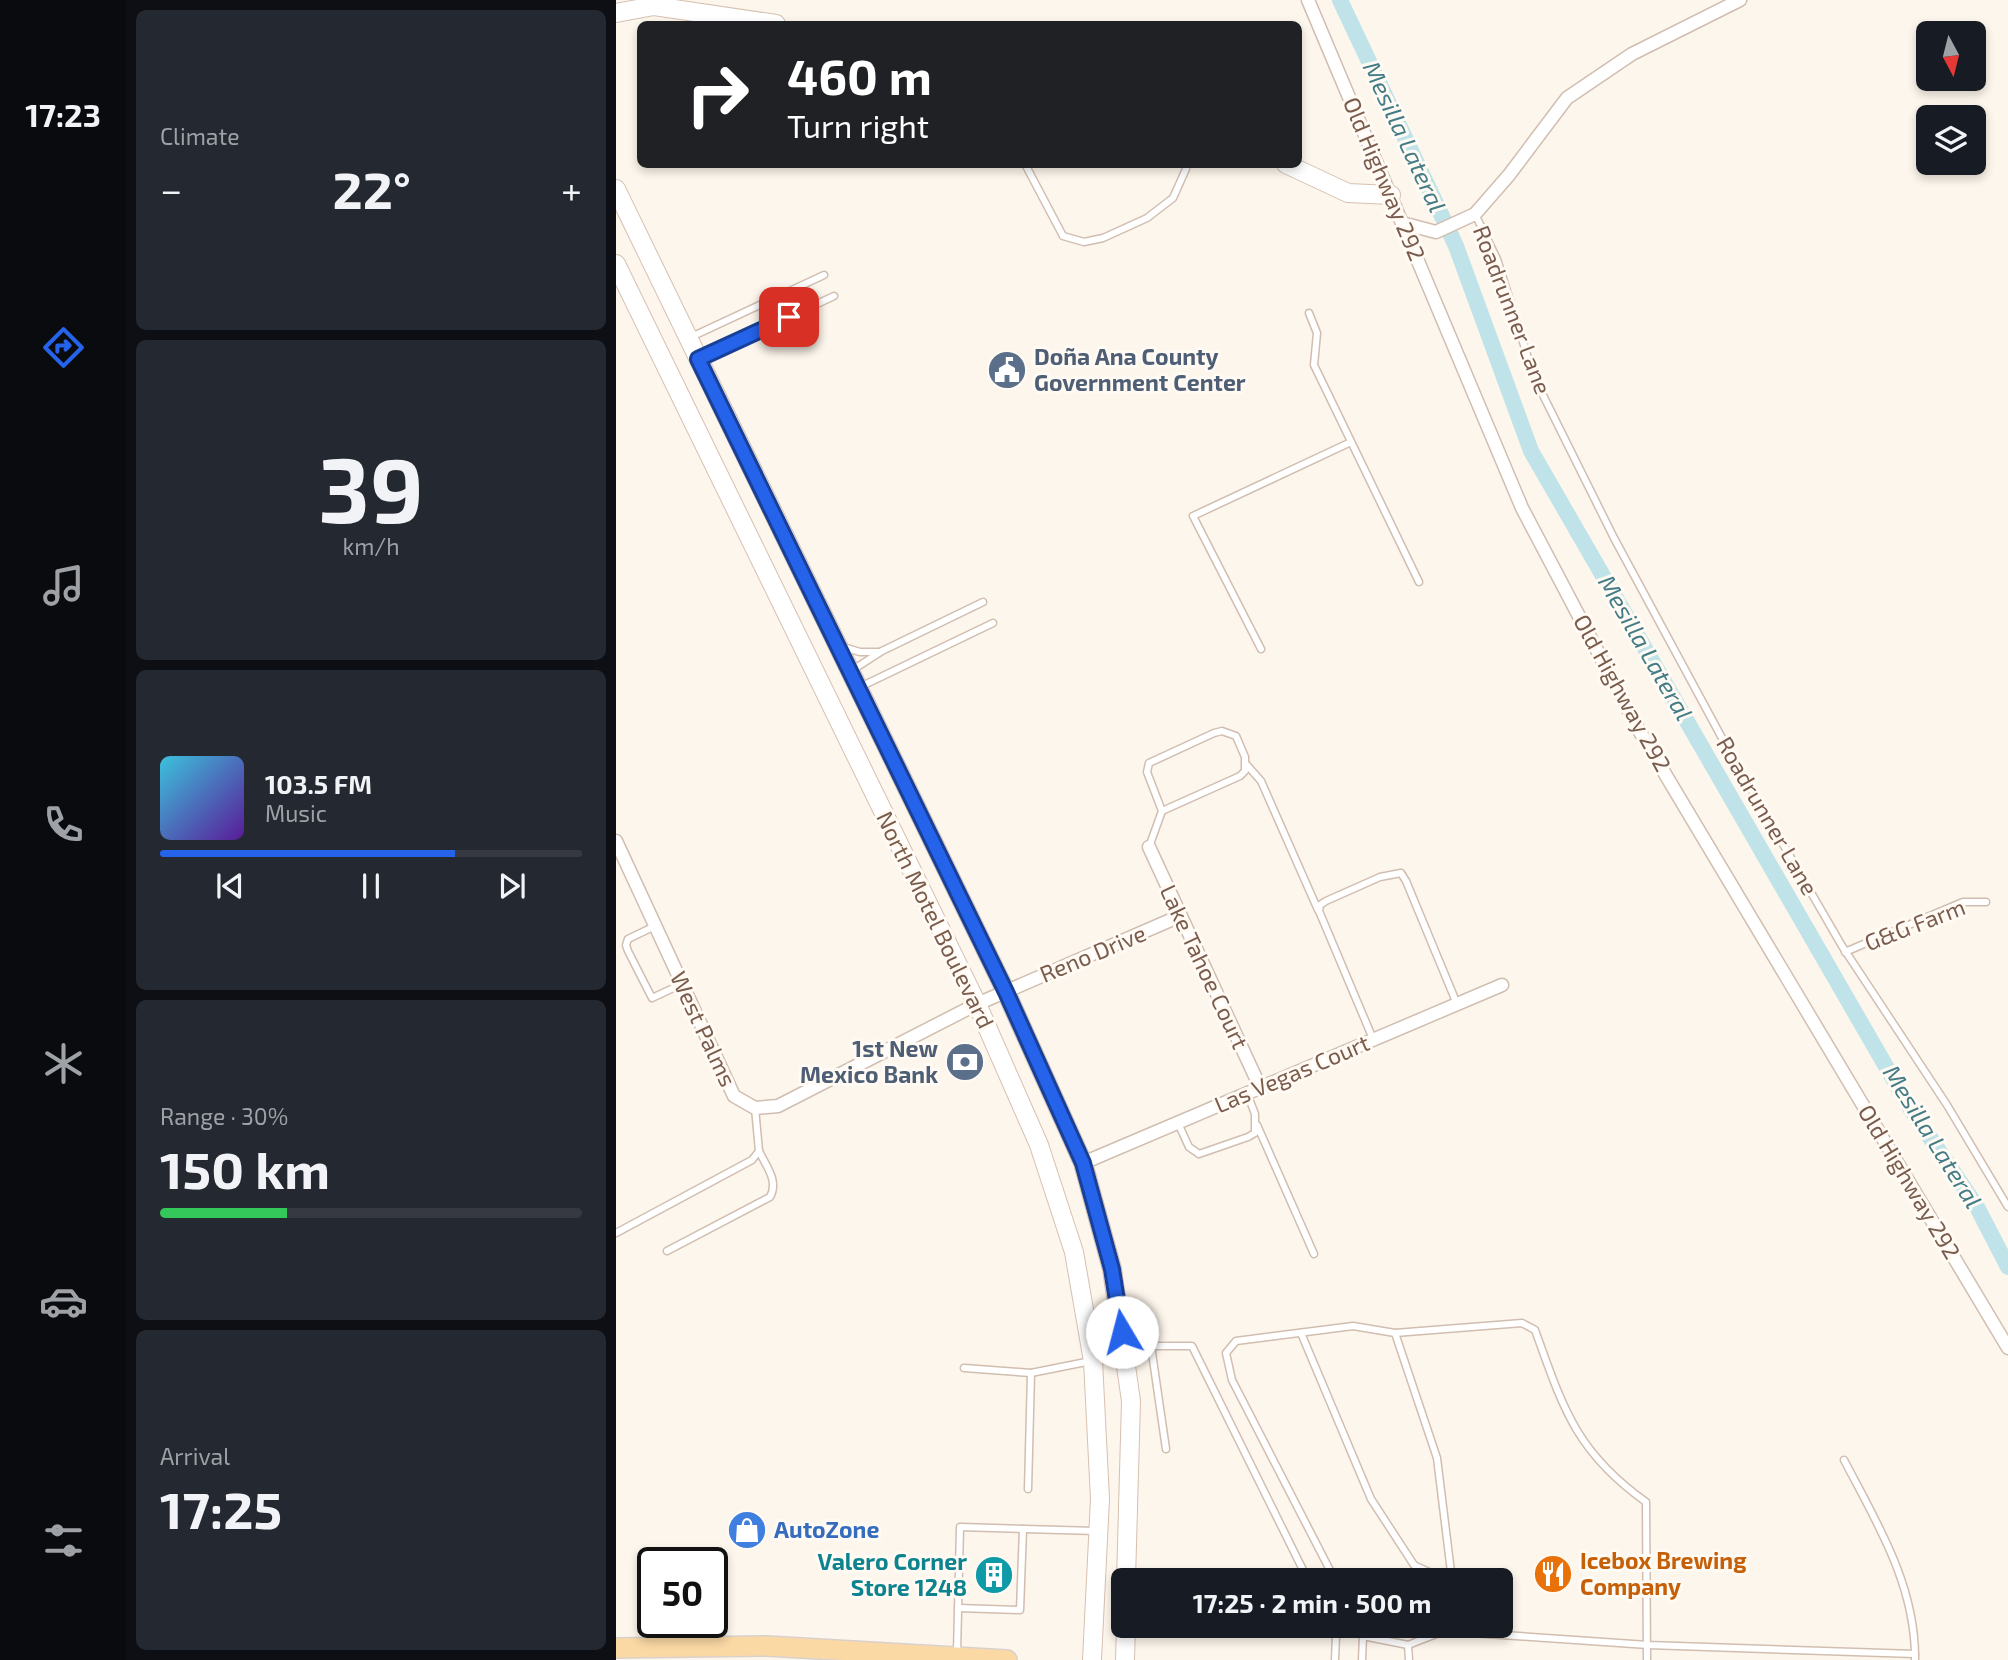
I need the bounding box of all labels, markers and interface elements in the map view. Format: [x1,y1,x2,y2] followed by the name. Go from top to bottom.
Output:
[1916,21,1986,91] north arrow
[1916,21,1986,175] map controls
[787,46,932,105] text: 460 m
[672,49,763,140] icon: right
[1358,56,1453,216] water label: Mesilla Lateral
[1338,93,1432,265] street label: Old Highway 292
[25,95,101,133] text: 17:23
[1916,105,1986,175] button: layers
[787,106,929,144] text: Turn right
[160,122,240,150] text: Climate
[332,157,411,219] text: 22°
[160,166,182,212] text: −
[561,166,582,212] text: +
[1468,221,1558,398] street label: Roadrunner Lane
[759,287,819,347] pin
[770,298,808,336] icon: arrive
[39,323,88,372] icon: directions
[1034,342,1246,396] place label: Doña Ana County Government Center
[986,349,1028,391] public building icon: Doña Ana County Government Center
[318,432,424,541] text: 39
[342,532,400,560] text: km/h
[39,561,88,610] icon: music
[1593,569,1700,725] water label: Mesilla Lateral
[1568,609,1678,776] street label: Old Highway 292
[1711,731,1825,900] street label: Roadrunner Lane
[265,768,372,799] text: 103.5 FM
[265,799,327,827] text: Music
[39,800,88,849] icon: phone
[871,807,1001,1033] street label: North Motel Boulevard
[211,867,249,905] icon: previous
[352,867,390,905] icon: pause
[493,867,531,905] icon: next
[1155,880,1255,1053] street label: Lake Tahoe Court
[1860,892,1969,956] street label: G&G Farm
[1035,918,1150,988] street label: Reno Drive
[665,966,743,1091] street label: West Palms
[1210,1028,1374,1118] street label: Las Vegas Court
[800,1034,938,1088] place label: 1st New Mexico Bank
[39,1039,88,1088] icon: climate
[944,1041,986,1083] bank icon: 1st New Mexico Bank
[1878,1059,1989,1213] water label: Mesilla Lateral
[1853,1099,1967,1264] street label: Old Highway 292
[160,1102,288,1130] text: Range · 30%
[160,1137,330,1199] text: 150 km
[39,1277,88,1326] icon: car
[1085,1295,1159,1369] position arrow
[160,1442,230,1470] text: Arrival
[160,1477,282,1539] text: 17:25
[726,1509,768,1551] shop icon: AutoZone
[774,1515,879,1543] place label: AutoZone
[39,1516,88,1565] icon: filters
[1580,1546,1747,1600] place label: Icebox Brewing Company
[637,1547,728,1638] speed limit sign: 50
[818,1547,967,1601] place label: Valero Corner Store 1248
[1532,1553,1574,1595] restaurant icon: Icebox Brewing Company
[973,1554,1015,1596] building icon: Valero Corner Store 1248
[1193,1587,1431,1618] text: 17:25 · 2 min · 500 m

